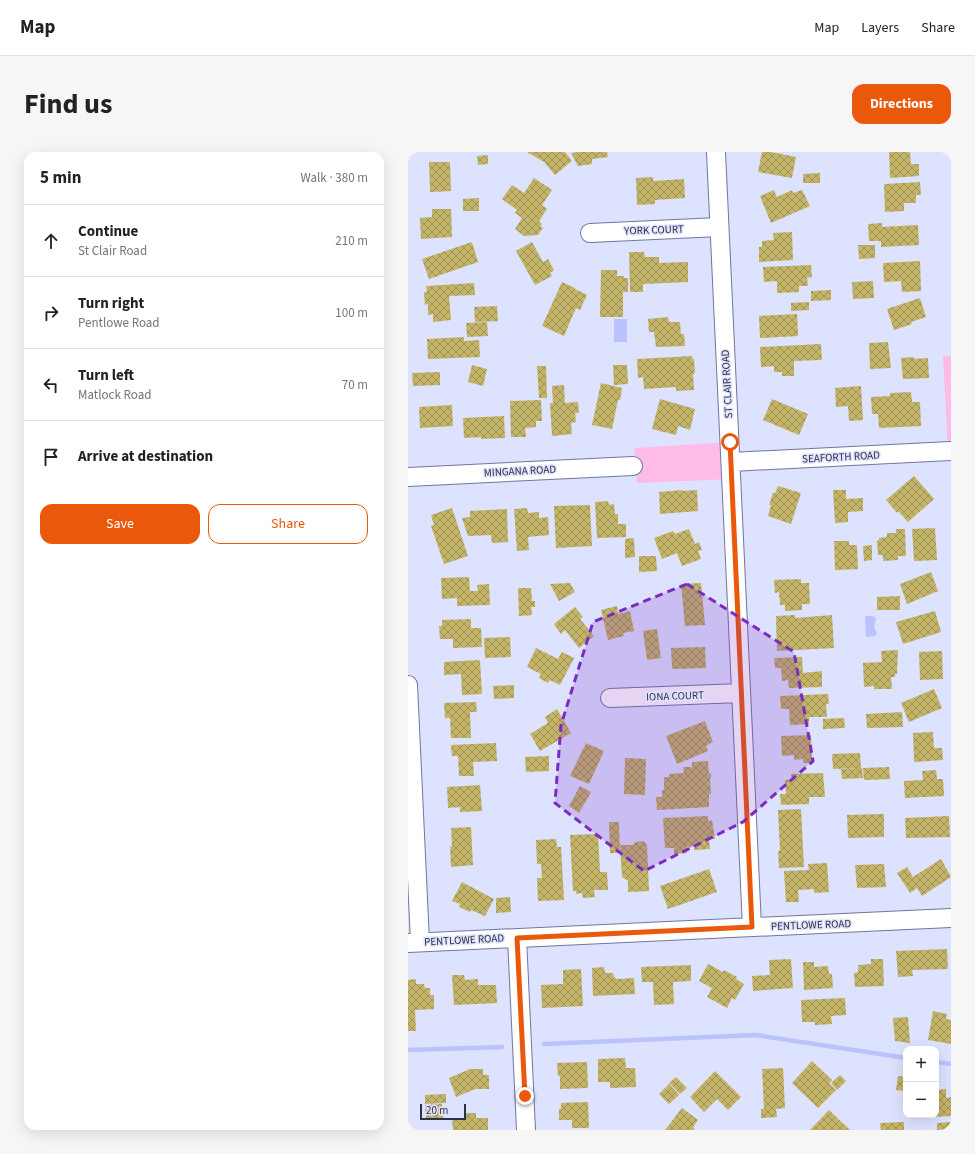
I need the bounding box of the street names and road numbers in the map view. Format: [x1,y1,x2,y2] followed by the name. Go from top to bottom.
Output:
[623,221,684,239] street label: YORK COURT
[718,349,736,419] street label: ST CLAIR ROAD
[802,447,880,467] street label: SEAFORTH ROAD
[484,462,557,480] street label: MINGANA ROAD
[646,687,704,705] street label: IONA COURT
[771,916,852,934] street label: PENTLOWE ROAD
[424,930,505,950] street label: PENTLOWE ROAD

